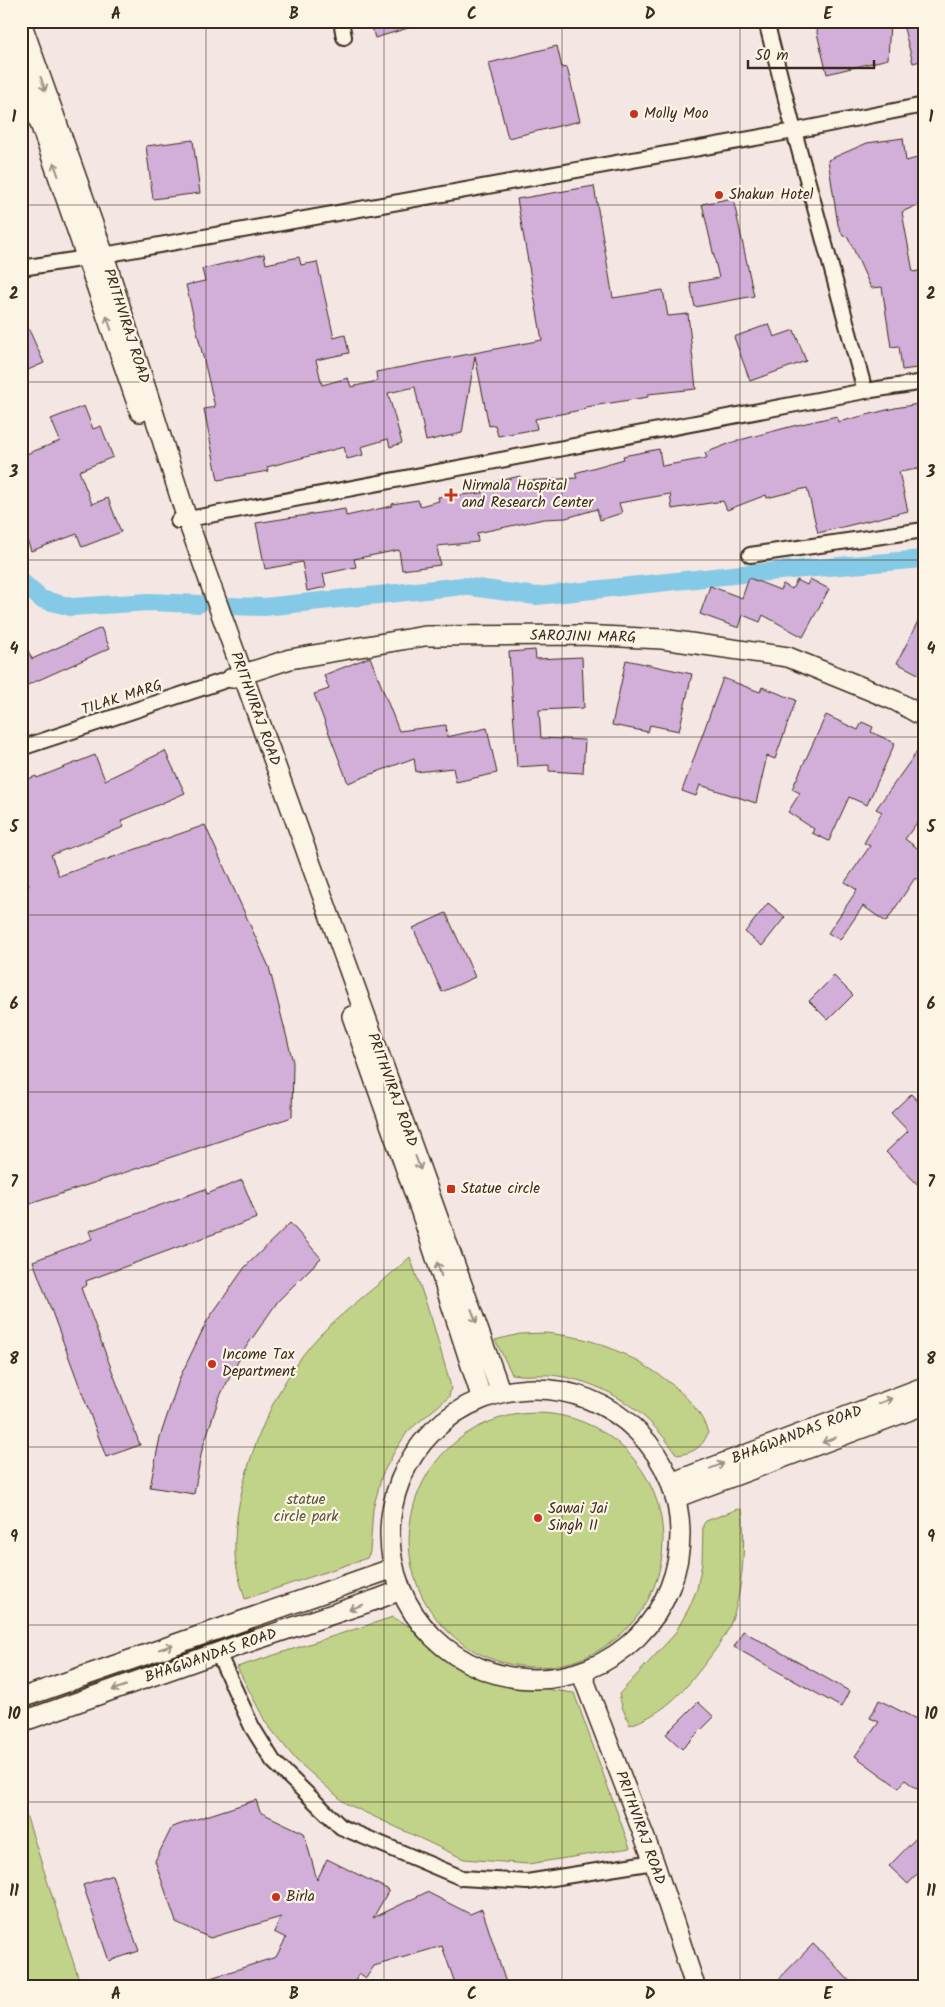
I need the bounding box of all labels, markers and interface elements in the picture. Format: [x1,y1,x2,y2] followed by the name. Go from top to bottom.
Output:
[111,2,121,27] text: A
[289,2,299,27] text: B
[467,2,477,27] text: C
[645,2,656,27] text: D
[824,2,834,27] text: E
[748,38,874,70] scale bar
[755,44,789,68] text: 50 m
[39,76,48,91] one-way arrow
[644,102,709,126] place label: Molly Moo
[12,105,17,130] text: 1
[929,105,934,130] text: 1
[628,108,640,120] marker: Molly Moo
[51,162,60,177] one-way arrow
[729,183,814,207] place label: Shakun Hotel
[713,189,725,201] marker: Shakun Hotel
[96,265,156,387] street label: PRITHVIRAJ ROAD
[9,282,19,307] text: 2
[926,282,936,307] text: 2
[104,315,113,331] one-way arrow
[9,460,19,485] text: 3
[926,460,936,485] text: 3
[462,474,594,515] place label: Nirmala Hospital and Research Center
[444,488,458,502] marker: Nirmala Hospital and Research Center
[530,624,636,650] street label: SAROJINI MARG
[10,637,19,662] text: 4
[927,637,936,662] text: 4
[223,649,287,770] street label: PRITHVIRAJ ROAD
[78,674,166,722] street label: TILAK MARG
[9,815,20,840] text: 5
[926,815,937,840] text: 5
[10,992,19,1017] text: 6
[927,992,936,1017] text: 6
[360,1030,424,1151] street label: PRITHVIRAJ ROAD
[414,1155,423,1170] one-way arrow
[10,1170,18,1195] text: 7
[927,1170,935,1195] text: 7
[461,1177,540,1201] place label: Statue circle
[445,1183,457,1195] marker: Statue circle
[434,1261,444,1277] one-way arrow
[469,1308,479,1324] one-way arrow
[222,1343,296,1384] place label: Income Tax Department
[9,1347,19,1372] text: 8
[926,1347,936,1372] text: 8
[206,1358,218,1370] marker: Income Tax Department
[877,1396,892,1406] one-way arrow
[728,1399,866,1471] street label: BHAGWANDAS ROAD
[822,1436,837,1445] one-way arrow
[709,1460,724,1470] one-way arrow
[274,1488,339,1529] park label: statue circle park
[548,1497,609,1538] place label: Sawai Jai Singh II
[532,1512,544,1524] marker: Sawai Jai Singh II
[10,1525,18,1550] text: 9
[927,1525,935,1550] text: 9
[348,1602,364,1612] one-way arrow
[142,1622,281,1690] street label: BHAGWANDAS ROAD
[158,1642,173,1651] one-way arrow
[112,1684,127,1693] one-way arrow
[7,1702,21,1727] text: 10
[924,1702,938,1727] text: 10
[608,1768,672,1889] street label: PRITHVIRAJ ROAD
[9,1879,19,1904] text: 11
[926,1879,936,1904] text: 11
[286,1885,315,1909] place label: Birla
[270,1891,282,1903] marker: Birla
[111,1982,121,2007] text: A
[289,1982,299,2007] text: B
[467,1982,477,2007] text: C
[645,1982,656,2007] text: D
[824,1982,834,2007] text: E

